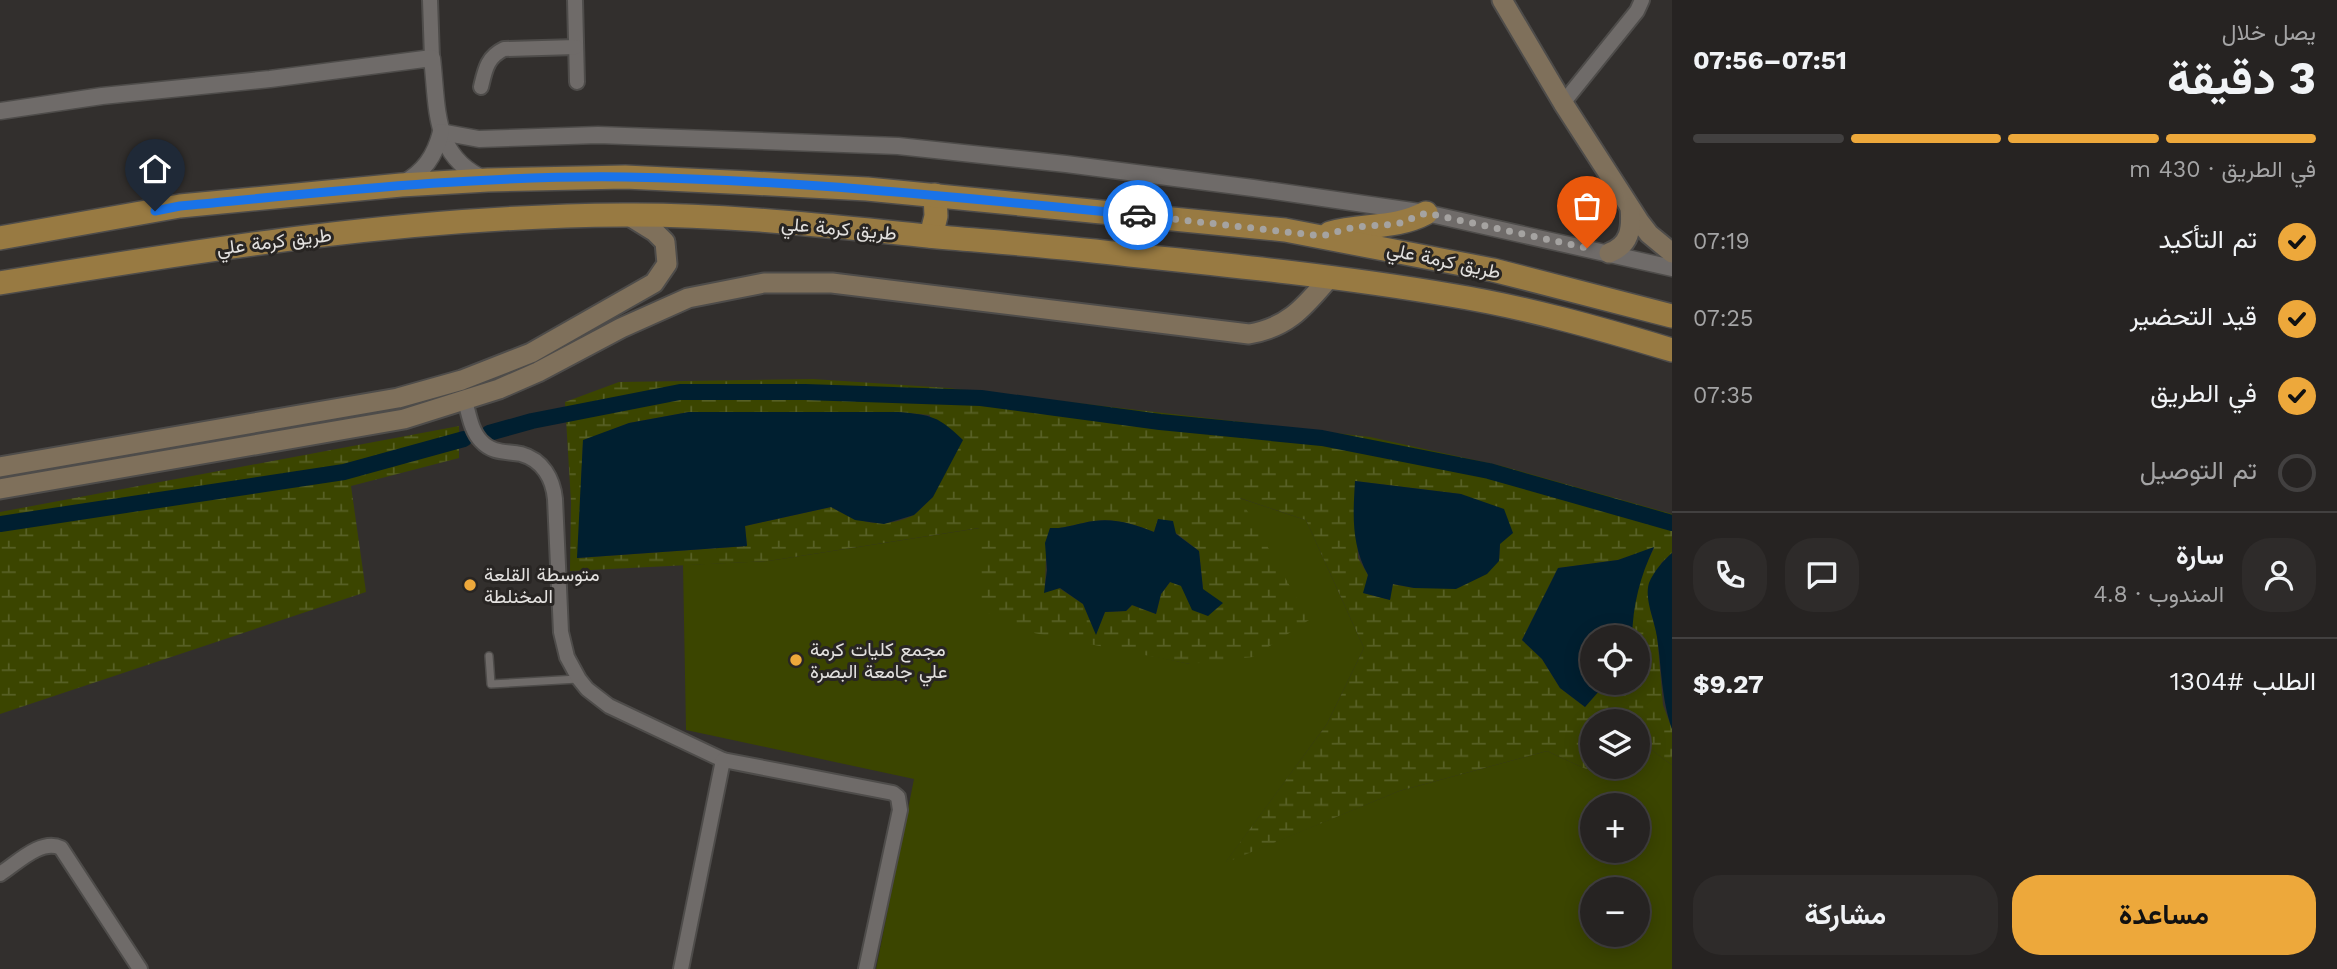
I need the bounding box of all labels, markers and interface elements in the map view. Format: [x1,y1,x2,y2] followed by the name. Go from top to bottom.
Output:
[2222,19,2316,46] text: يصل خلال
[1693,45,1847,75] text: 07:51–07:56
[2167,51,2316,105] text: 3 دقيقة
[125,139,185,211] pin
[136,150,174,188] icon: home
[2129,156,2316,183] text: في الطريق · 430 m
[1557,176,1617,248] pin
[1103,180,1173,250] courier
[1568,187,1606,225] icon: bag
[1119,196,1157,234] icon: car
[780,212,898,249] street label: طريق كرمة علي
[215,223,333,264] street label: طريق كرمة علي
[2278,223,2316,261] icon: check
[2159,224,2257,254] text: تم التأكيد
[1693,228,1750,255] text: 07:19
[1384,237,1503,288] street label: طريق كرمة علي
[2278,300,2316,338] icon: check
[2130,301,2257,331] text: قيد التحضير
[1693,305,1753,332] text: 07:25
[2278,377,2316,415] icon: check
[2150,378,2257,408] text: في الطريق
[1693,382,1753,409] text: 07:35
[2140,455,2257,485] text: تم التوصيل
[1693,538,1767,612] button: phone
[1785,538,1859,612] button: chat
[2242,538,2316,612] button: person
[2176,540,2224,570] text: سارة
[484,563,600,608] place label: متوسطة القلعة المخنلطة
[462,577,478,593] marker: متوسطة القلعة المخنلطة
[2094,581,2224,608] text: المندوب · 4.8
[1580,625,1650,947] map controls
[1580,625,1650,695] button: locate
[810,638,947,687] place label: مجمع كليات كرمة علي جامعة البصرة
[788,652,804,668] marker: مجمع كليات كرمة علي جامعة البصرة
[2170,666,2316,696] text: الطلب #1304
[1693,669,1764,699] text: $9.27
[1580,709,1650,779] button: layers
[1580,793,1650,863] button: +
[1693,875,1998,955] button: مشاركة
[2012,875,2316,955] button: مساعدة
[1580,877,1650,947] button: −

